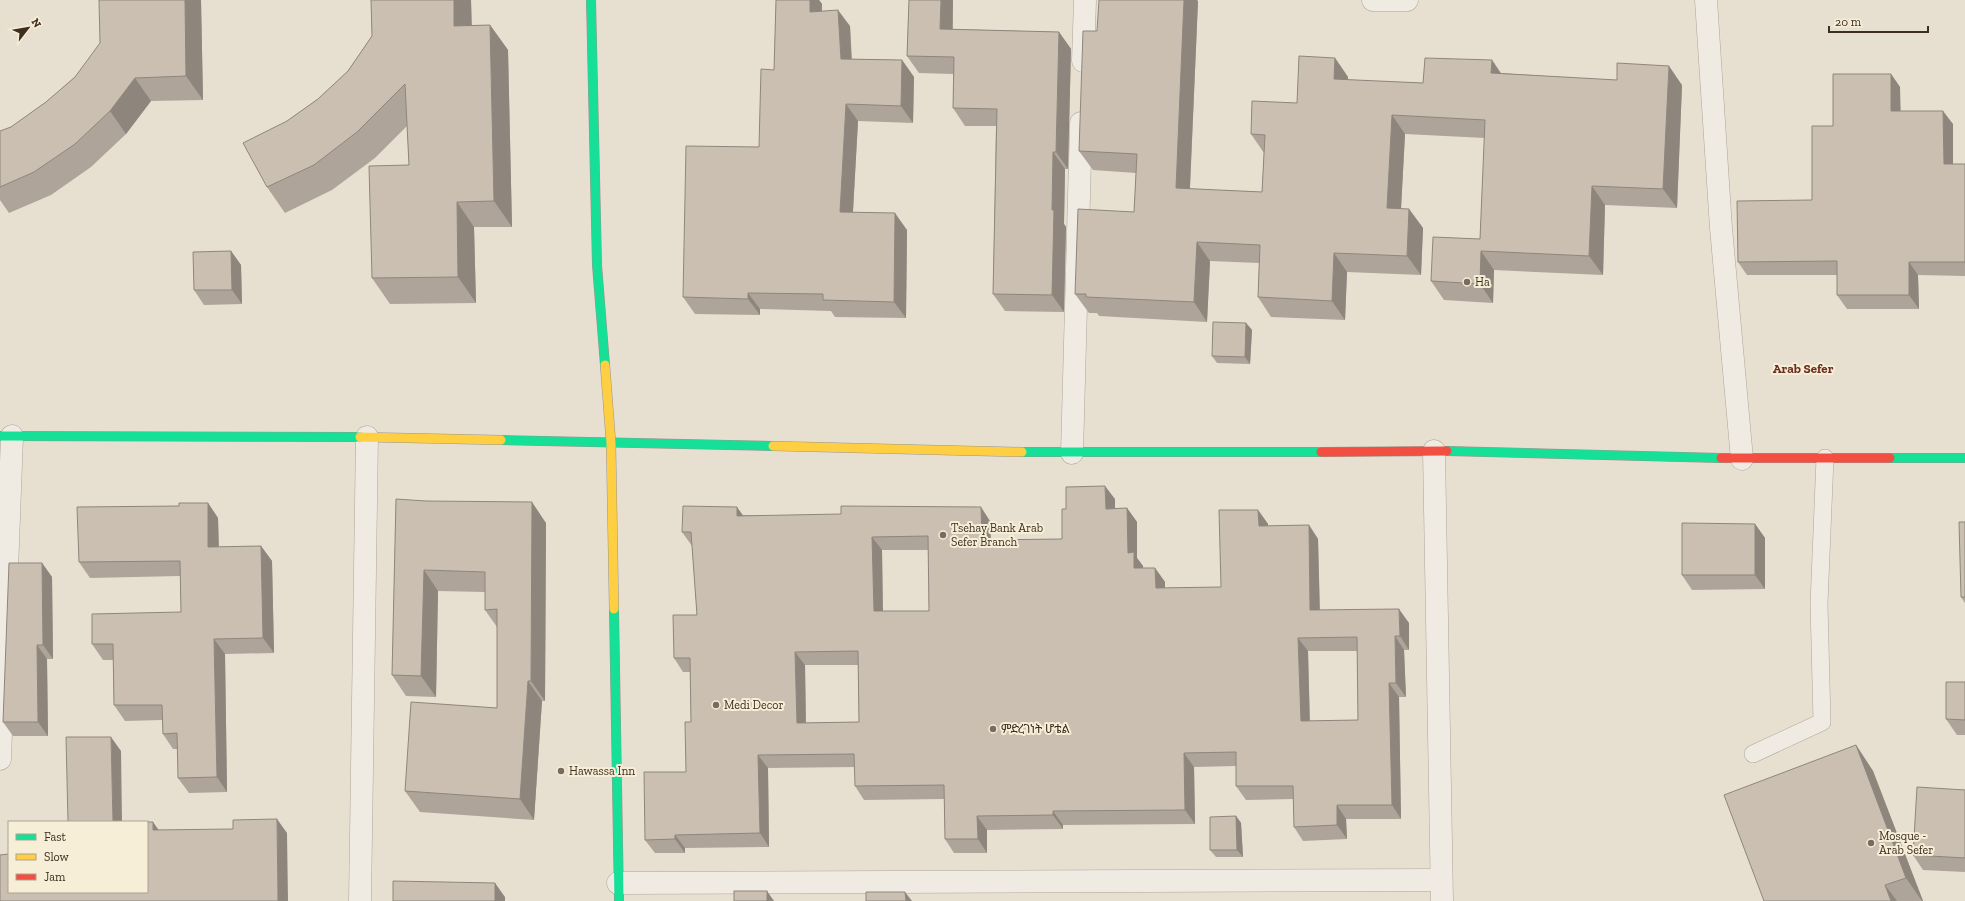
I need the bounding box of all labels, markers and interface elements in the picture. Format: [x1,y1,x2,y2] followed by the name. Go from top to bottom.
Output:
[8,8,48,48] north arrow
[1829,8,1928,34] scale bar
[1835,15,1862,29] text: 20 m
[28,16,44,31] text: N
[1475,275,1490,289] place label: Ha
[1462,277,1472,287] marker: Ha
[1773,361,1834,376] district label: Arab Sefer
[951,521,1043,549] place label: Tsehay Bank Arab Sefer Branch
[938,530,948,540] marker: Tsehay Bank Arab Sefer Branch
[724,698,783,712] place label: Medi Decor
[711,700,721,710] marker: Medi Decor
[1001,722,1070,736] place label: ምድረገነት ሆቴል
[988,724,998,734] marker: ምድረገነት ሆቴል
[569,764,635,778] place label: Hawassa Inn
[556,766,566,776] marker: Hawassa Inn
[8,821,148,893] legend
[1879,829,1933,857] place label: Mosque - Arab Sefer
[44,830,67,844] text: Fast
[1866,838,1876,848] marker: Mosque - Arab Sefer
[44,850,70,864] text: Slow
[44,870,66,884] text: Jam

